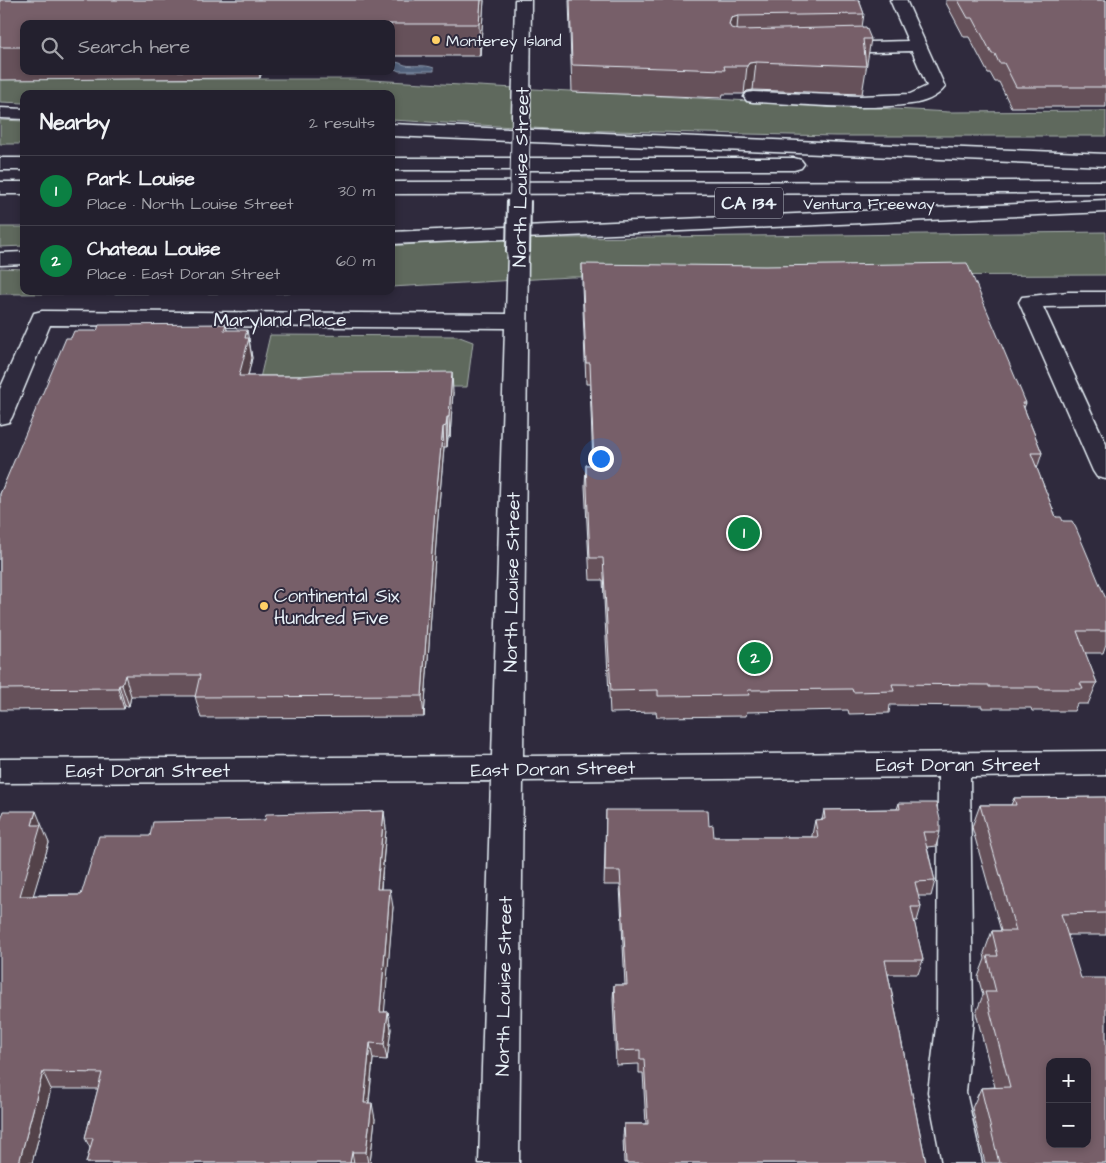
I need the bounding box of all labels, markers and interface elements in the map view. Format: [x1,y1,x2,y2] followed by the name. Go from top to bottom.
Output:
[20,20,395,75] search box
[446,30,561,53] place label: Monterey Island
[38,34,66,62] icon: search
[78,34,190,61] text: Search here
[430,34,442,46] marker: Monterey Island
[506,86,537,267] street label: North Louise Street
[40,108,110,137] text: Nearby
[309,112,375,134] text: 2 results
[87,166,195,193] text: Park Louise
[55,180,57,202] text: 1
[338,180,375,202] text: 30 m
[715,188,783,218] road number: CA 134
[87,193,293,215] text: Place · North Louise Street
[803,193,935,216] street label: Ventura Freeway
[87,236,221,263] text: Chateau Louise
[51,250,61,272] text: 2
[336,250,375,272] text: 60 m
[87,263,280,285] text: Place · East Doran Street
[214,307,346,335] street label: Maryland Place
[588,446,614,472] your location
[497,491,528,672] street label: North Louise Street
[728,514,760,552] pin: 1
[274,583,400,632] place label: Continental Six Hundred Five
[258,600,270,612] marker: Continental Six Hundred Five
[739,639,771,677] pin: 2
[876,752,1041,779] street label: East Doran Street
[470,755,636,784] street label: East Doran Street
[66,758,231,785] street label: East Doran Street
[489,895,520,1076] street label: North Louise Street
[1046,1058,1091,1148] map controls
[1046,1058,1091,1103] button: +
[1046,1103,1091,1148] button: −

